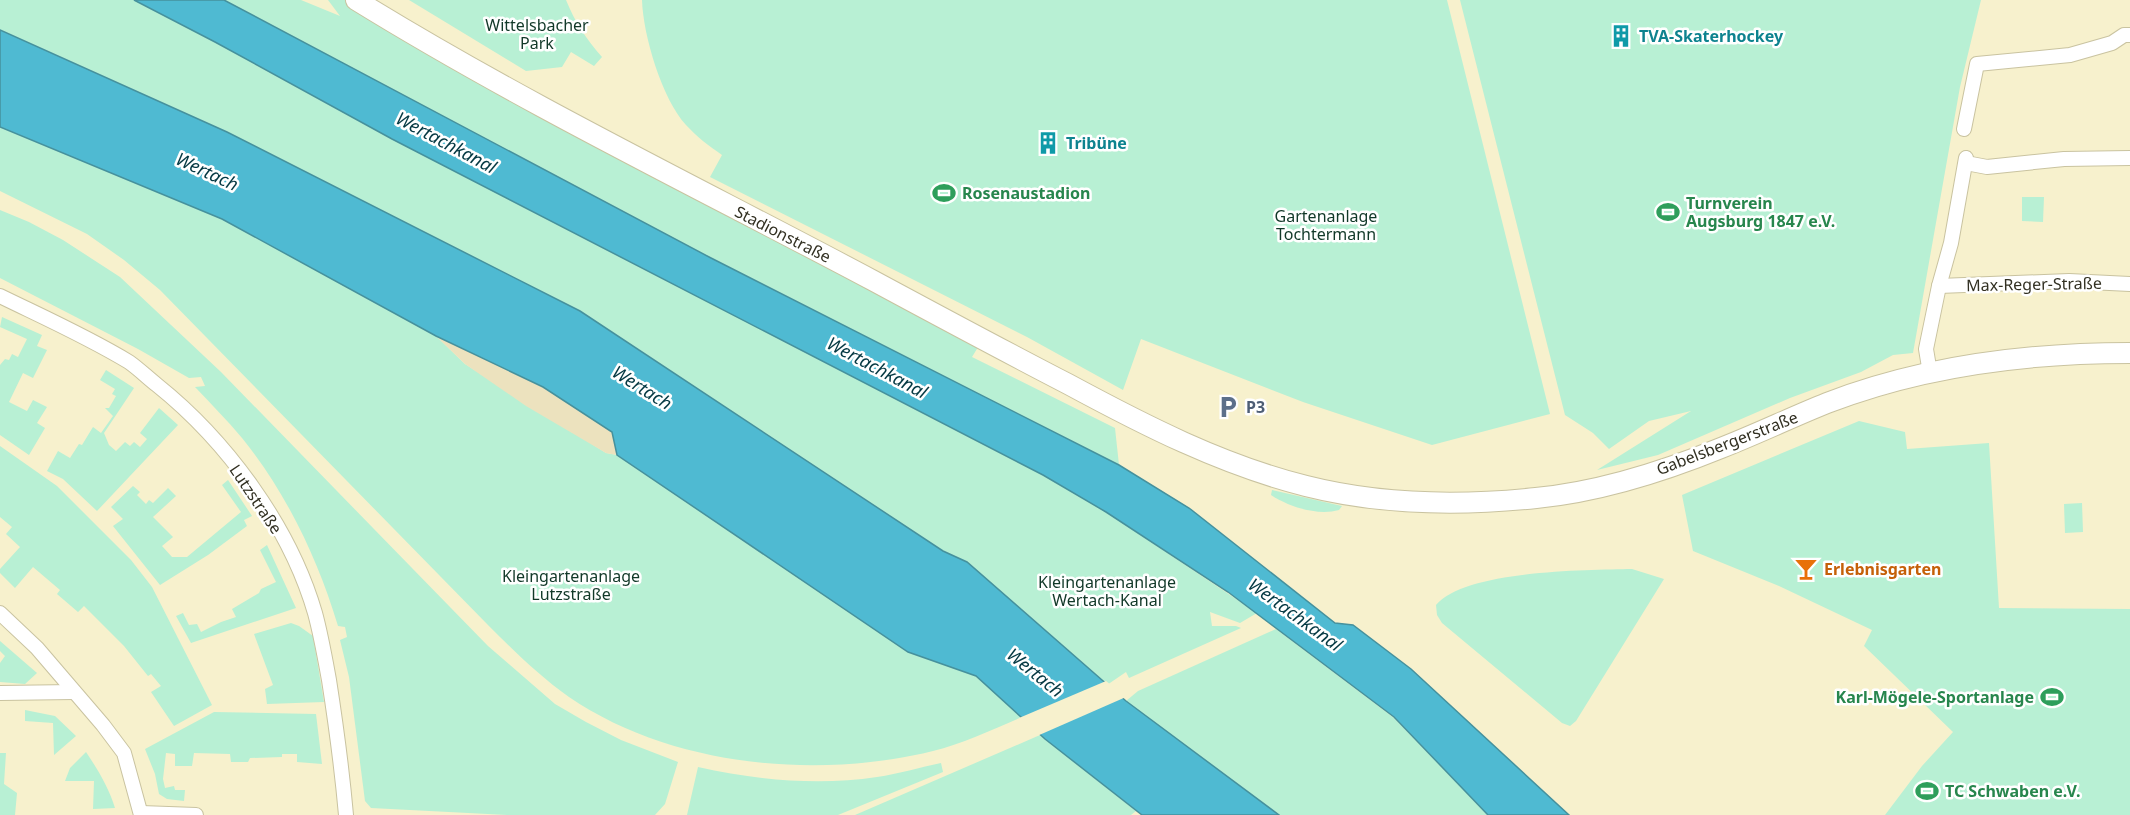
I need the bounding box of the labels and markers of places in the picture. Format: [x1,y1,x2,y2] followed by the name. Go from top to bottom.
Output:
[1608,23,1634,49] building icon: TVA-Skaterhockey
[1639,25,1784,47] place label: TVA-Skaterhockey
[1035,130,1061,156] building icon: Tribüne
[1066,132,1127,154] place label: Tribüne
[931,180,957,206] sports icon: Rosenaustadion
[962,182,1090,204] place label: Rosenaustadion
[1686,192,1835,232] place label: Turnverein Augsburg 1847 e.V.
[1655,199,1681,225] sports icon: Turnverein Augsburg 1847 e.V.
[1215,394,1241,420] parking icon: P3
[1246,396,1265,418] place label: P3
[1793,556,1819,582] bar icon: Erlebnisgarten
[1824,558,1942,580] place label: Erlebnisgarten
[2039,684,2065,710] sports icon: Karl-Mögele-Sportanlage
[1836,686,2034,708] place label: Karl-Mögele-Sportanlage
[1914,778,1940,804] sports icon: TC Schwaben e.V.
[1945,780,2081,802] place label: TC Schwaben e.V.

